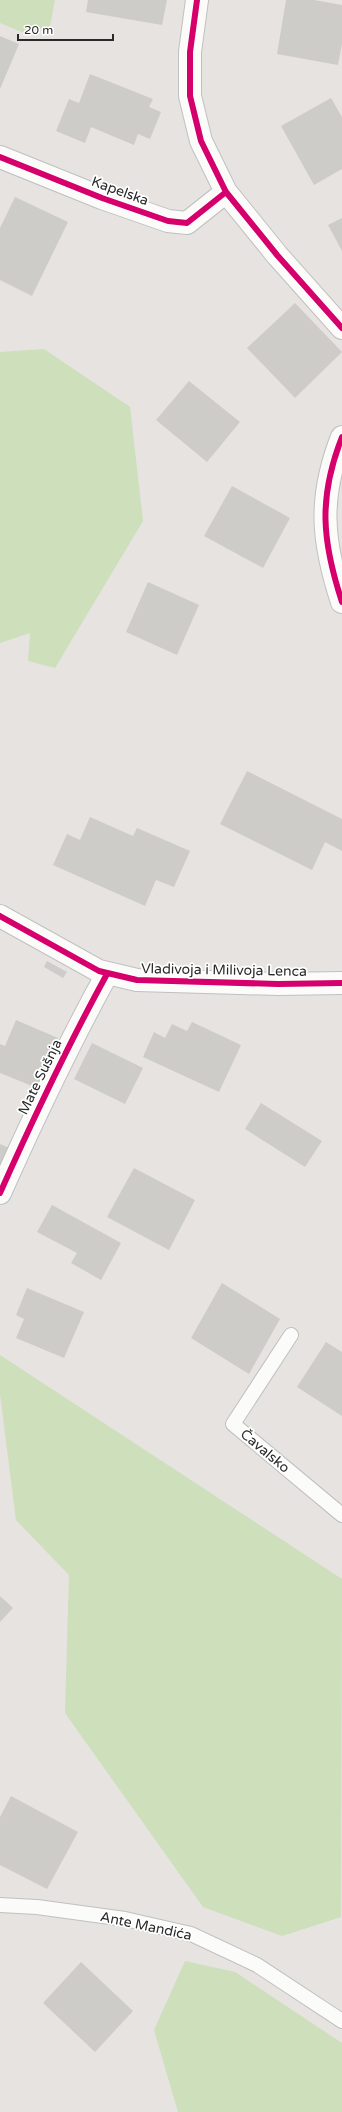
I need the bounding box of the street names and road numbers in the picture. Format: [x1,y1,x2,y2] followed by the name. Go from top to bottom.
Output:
[89,173,151,209] street label: Kapelska
[141,960,307,980] street label: Vladivoja i Milivoja Lenca
[14,1037,66,1117] street label: Mate Sušnja
[237,1426,293,1476] street label: Čavalsko
[99,1908,193,1944] street label: Ante Mandića

